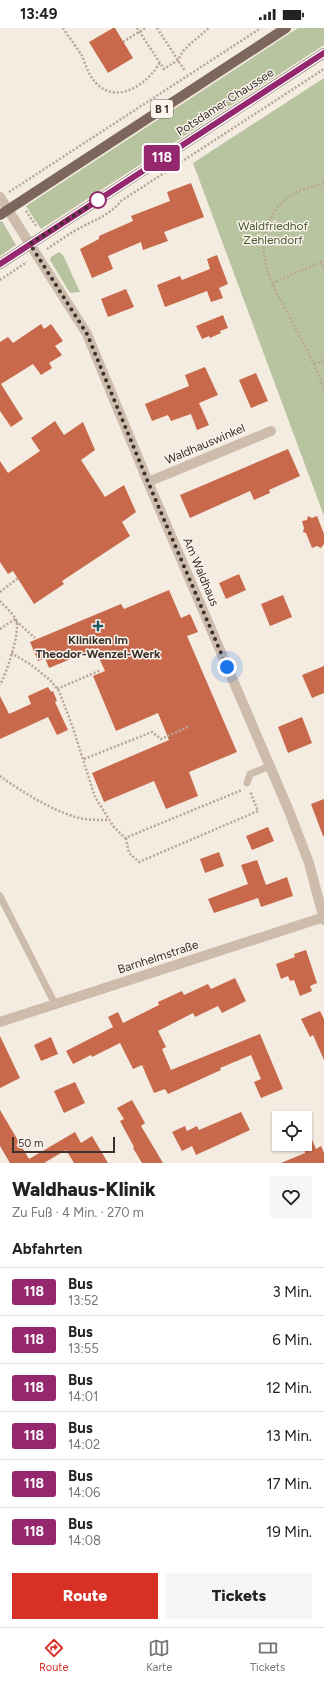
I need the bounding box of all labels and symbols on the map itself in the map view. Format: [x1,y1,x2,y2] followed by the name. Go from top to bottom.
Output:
[174,65,277,139] street label: Potsdamer Chaussee
[151,100,173,118] road number: B 1
[139,145,185,171] line badge: 118
[89,191,107,209] unlabelled marker
[238,219,308,247] park label: Waldfriedhof Zehlendorf
[163,421,247,467] street label: Waldhauswinkel
[180,536,222,609] street label: Am Waldhaus
[92,620,104,632] marker: Kliniken im Theodor-Wenzel-Werk
[36,633,161,661] place label: Kliniken im Theodor-Wenzel-Werk
[217,657,237,677] your location
[116,937,200,977] street label: Barnhelmstraße
[12,1135,115,1154] scale bar

